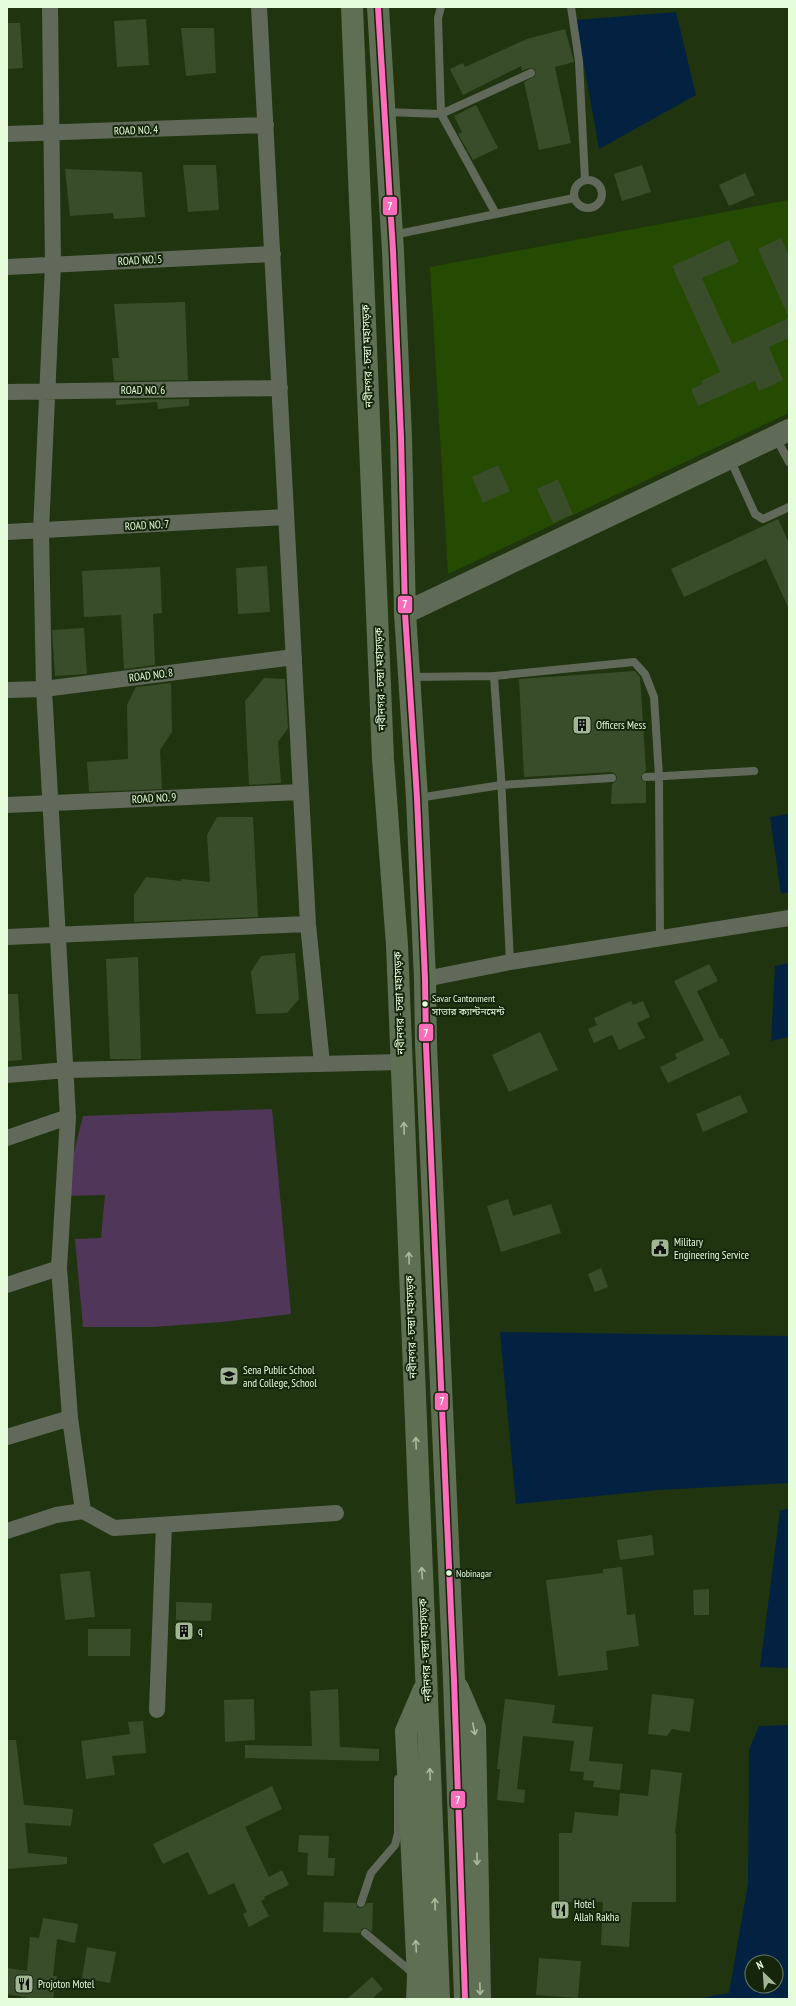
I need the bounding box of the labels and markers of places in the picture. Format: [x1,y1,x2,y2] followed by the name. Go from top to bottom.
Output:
[571,714,593,736] building icon: Officers Mess
[596,718,646,732] place label: Officers Mess
[431,992,505,1018] place label: Savar Cantonment সাভার ক্যান্টনমেন্ট
[420,999,430,1009] marker: Savar Cantonment সাভার ক্যান্টনমেন্ট
[674,1235,749,1262] place label: Military Engineering Service
[649,1237,671,1259] public building icon: Military Engineering Service
[243,1363,317,1390] place label: Sena Public School and College, School
[218,1365,240,1387] school or university icon: Sena Public School and College, School
[456,1567,492,1580] place label: Nobinagar
[444,1568,454,1578] marker: Nobinagar
[173,1620,195,1642] building icon: q
[198,1624,203,1638] place label: q
[574,1897,619,1924] place label: Hotel Allah Rakha
[549,1899,571,1921] restaurant icon: Hotel Allah Rakha
[13,1973,35,1995] restaurant icon: Projoton Motel
[38,1977,95,1991] place label: Projoton Motel

